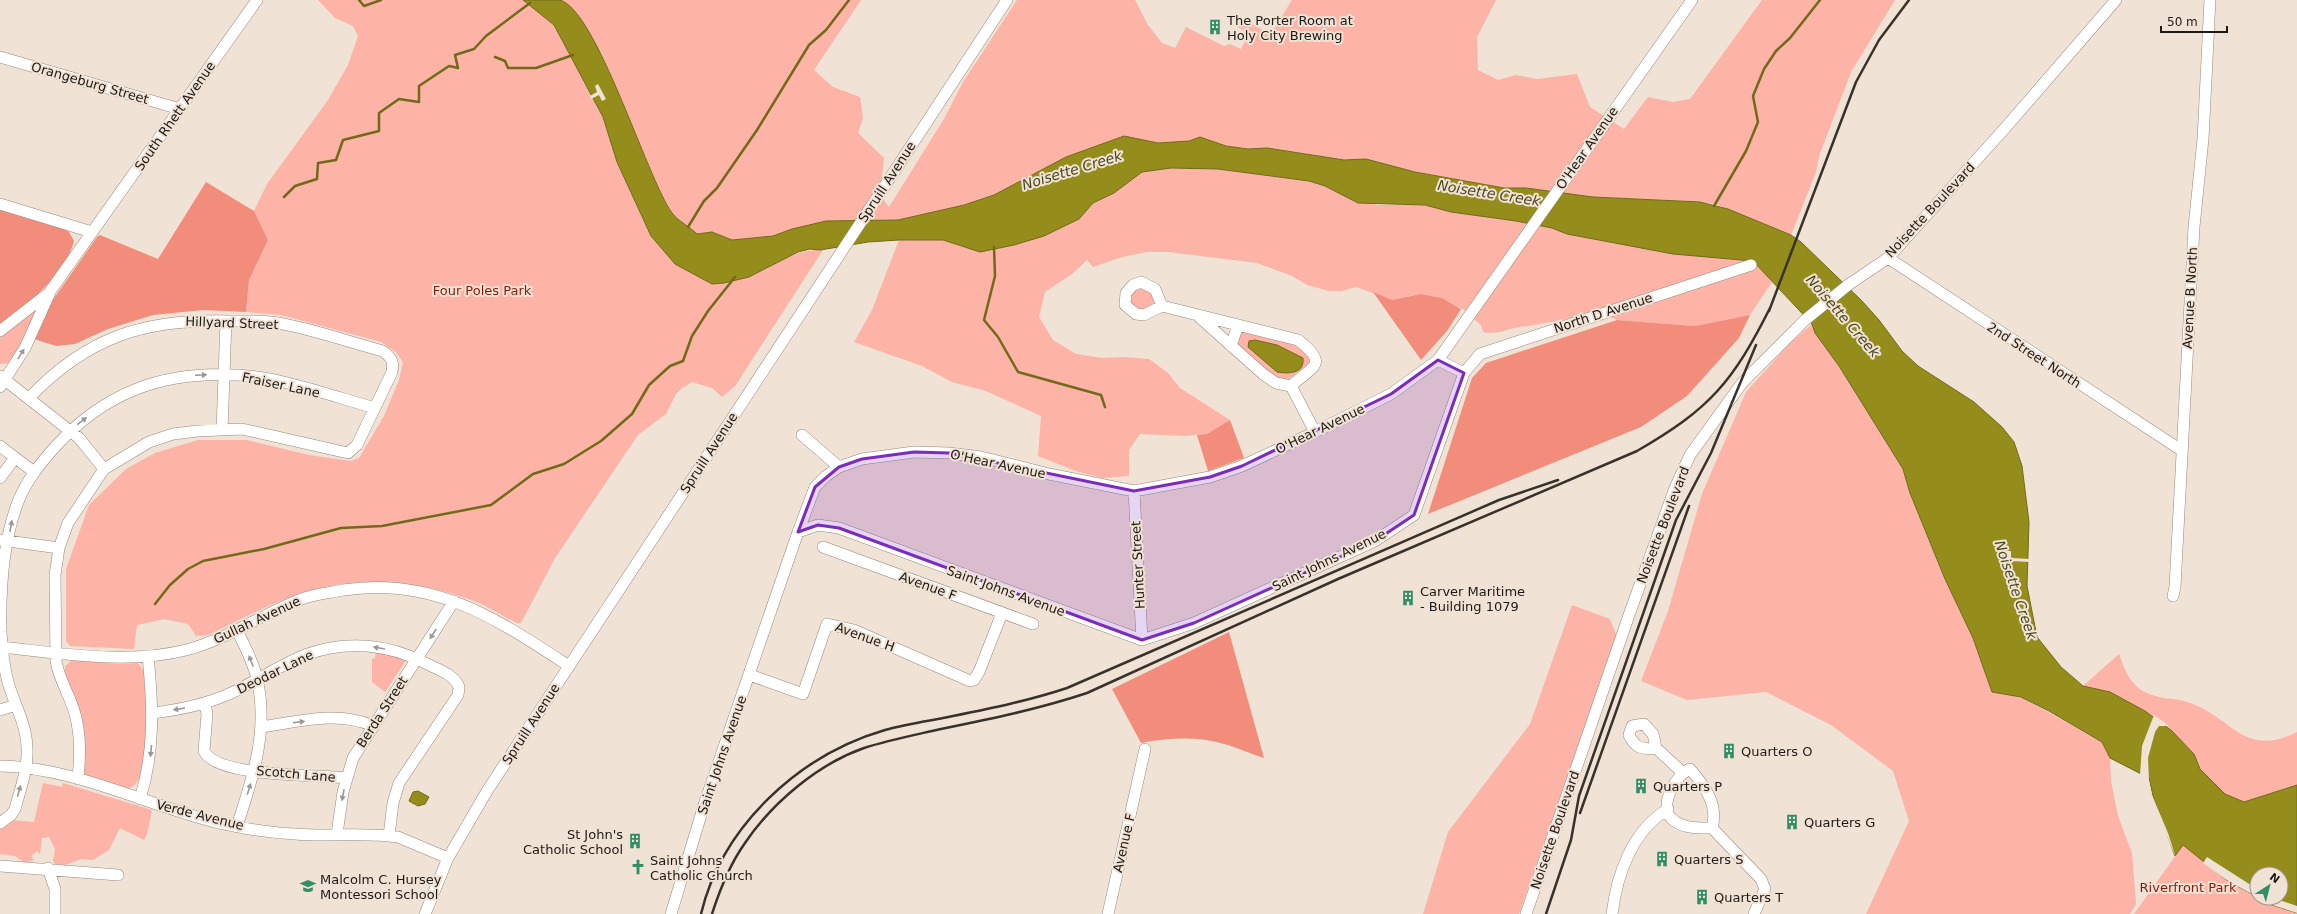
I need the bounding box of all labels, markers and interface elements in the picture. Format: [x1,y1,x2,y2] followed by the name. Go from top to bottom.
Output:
[2161,8,2227,34] scale bar
[1226,13,1353,43] place label: The Porter Room at Holy City Brewing
[2167,15,2198,29] text: 50 m
[1206,18,1224,36] building icon: The Porter Room at Holy City Brewing
[30,59,150,107] street label: Orangeburg Street
[132,59,218,173] street label: South Rhett Avenue
[1553,104,1621,192] street label: O'Hear Avenue
[855,139,919,225] street label: Spruill Avenue
[1020,147,1125,193] water label: Noisette Creek
[1882,159,1978,261] street label: Noisette Boulevard
[1437,177,1542,209] water label: Noisette Creek
[2180,247,2200,349] street label: Avenue B North
[1803,272,1884,361] water label: Noisette Creek
[433,283,532,298] park label: Four Poles Park
[1552,290,1654,336] street label: North D Avenue
[185,314,279,332] street label: Hillyard Street
[1984,319,2084,391] street label: 2nd Street North
[18,348,25,360] one-way arrow
[241,369,321,401] street label: Fraiser Lane
[195,372,208,378] one-way arrow
[1273,401,1367,457] street label: O'Hear Avenue
[677,410,741,496] street label: Spruill Avenue
[77,416,88,425] one-way arrow
[949,447,1047,481] street label: O'Hear Avenue
[1634,464,1692,586] street label: Noisette Boulevard
[9,520,15,532] one-way arrow
[1128,521,1148,609] street label: Hunter Street
[1270,526,1388,594] street label: Saint Johns Avenue
[1992,538,2041,642] water label: Noisette Creek
[945,563,1067,619] street label: Saint Johns Avenue
[897,569,959,603] street label: Avenue F
[1420,584,1525,614] place label: Carver Maritime - Building 1079
[1399,589,1417,607] building icon: Carver Maritime - Building 1079
[211,593,303,647] street label: Gullah Avenue
[833,619,897,655] street label: Avenue H
[429,628,436,640] one-way arrow
[373,645,386,651] one-way arrow
[234,647,316,697] street label: Deodar Lane
[248,655,254,667] one-way arrow
[353,674,411,750] street label: Berda Street
[499,681,563,767] street label: Spruill Avenue
[695,694,749,816] street label: Saint Johns Avenue
[172,706,185,712] one-way arrow
[293,719,305,725] one-way arrow
[1720,742,1738,760] building icon: Quarters O
[1741,744,1812,759] place label: Quarters O
[148,745,154,757] one-way arrow
[256,763,336,785] street label: Scotch Lane
[1528,769,1582,891] street label: Noisette Boulevard
[1632,777,1650,795] building icon: Quarters P
[1653,779,1722,794] place label: Quarters P
[246,782,252,794] one-way arrow
[17,785,23,797] one-way arrow
[339,789,345,801] one-way arrow
[155,797,245,833] street label: Verde Avenue
[1110,812,1138,874] street label: Avenue F
[1783,813,1801,831] building icon: Quarters G
[1804,815,1875,830] place label: Quarters G
[523,827,623,857] place label: St John's Catholic School
[626,832,644,850] building icon: St John's Catholic School
[1653,850,1671,868] building icon: Quarters S
[1674,852,1743,867] place label: Quarters S
[650,853,753,883] place label: Saint Johns Catholic Church
[629,858,647,876] church icon: Saint Johns Catholic Church
[2249,866,2289,906] north arrow
[2267,870,2282,886] text: N
[320,872,442,902] place label: Malcolm C. Hursey Montessori School
[299,877,317,895] school or university icon: Malcolm C. Hursey Montessori School
[2140,880,2237,895] park label: Riverfront Park
[1693,888,1711,906] building icon: Quarters T
[1714,890,1783,905] place label: Quarters T

